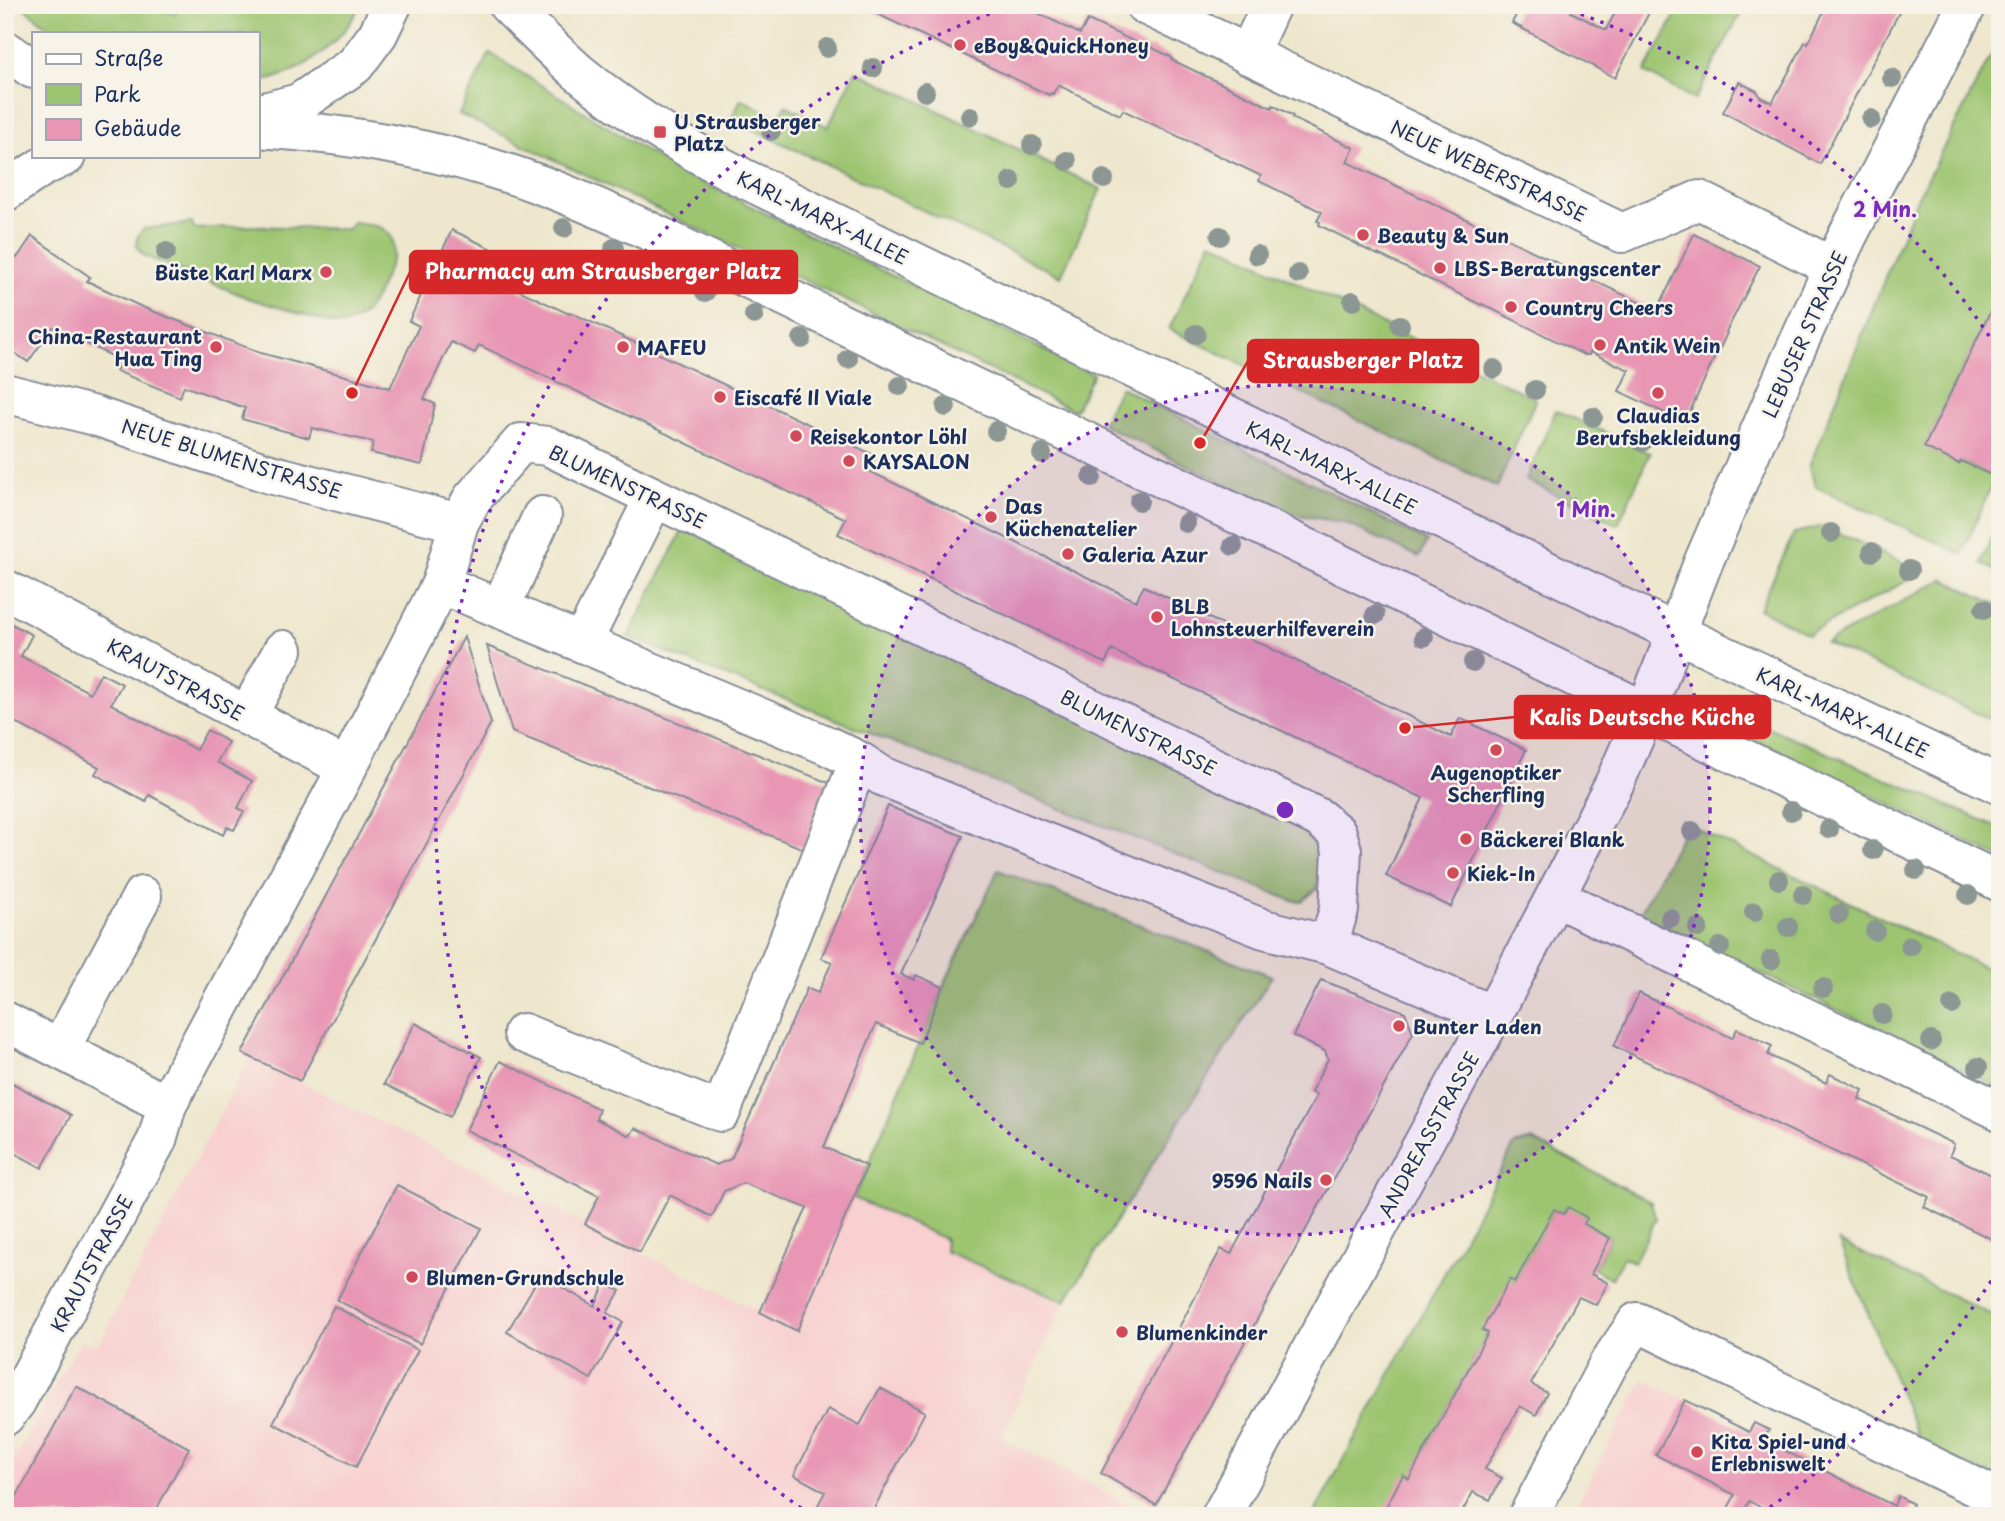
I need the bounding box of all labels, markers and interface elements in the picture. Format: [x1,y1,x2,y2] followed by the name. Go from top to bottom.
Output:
[974,31,1149,59] place label: eBoy&QuickHoney
[32,32,259,158] legend
[952,37,968,53] marker: eBoy&QuickHoney
[94,41,163,73] text: Straße
[94,77,141,109] text: Park
[674,107,821,157] place label: U Strausberger Platz
[94,111,181,143] text: Gebäude
[1386,112,1592,228] street label: NEUE WEBERSTRASSE
[652,124,668,140] marker: U Strausberger Platz
[733,163,913,271] street label: KARL-MARX-ALLEE
[1853,192,1917,224] text: 2 Min.
[1377,221,1509,249] place label: Beauty & Sun
[1355,227,1371,243] marker: Beauty & Sun
[1755,246,1853,422] street label: LEBUSER STRASSE
[410,251,797,293] callout: Pharmacy am Strausberger Platz
[425,254,781,286] text: Pharmacy am Strausberger Platz
[1454,254,1661,282] place label: LBS-Beratungscenter
[154,258,312,286] place label: Büste Karl Marx
[1432,260,1448,276] marker: LBS-Beratungscenter
[318,264,334,280] marker: Büste Karl Marx
[1525,293,1673,321] place label: Country Cheers
[1503,299,1519,315] marker: Country Cheers
[28,322,202,372] place label: China-Restaurant Hua Ting
[1614,331,1721,359] place label: Antik Wein
[637,333,706,361] place label: MAFEU
[1592,337,1608,353] marker: Antik Wein
[208,339,224,355] marker: China-Restaurant Hua Ting
[615,339,631,355] marker: MAFEU
[1248,340,1478,382] callout: Strausberger Platz
[1263,343,1464,375] text: Strausberger Platz
[734,383,872,411] place label: Eiscafé Il Viale
[1650,385,1666,401] marker: Claudias Berufsbekleidung
[712,389,728,405] marker: Eiscafé Il Viale
[1575,401,1741,451] place label: Claudias Berufsbekleidung
[118,411,346,505] street label: NEUE BLUMENSTRASSE
[1242,413,1422,521] street label: KARL-MARX-ALLEE
[810,422,967,450] place label: Reisekontor Löhl
[788,428,804,444] marker: Reisekontor Löhl
[545,437,711,535] street label: BLUMENSTRASSE
[863,447,970,475] place label: KAYSALON
[841,453,857,469] marker: KAYSALON
[1005,492,1137,542] place label: Das Küchenatelier
[1556,492,1616,524] text: 1 Min.
[983,509,999,525] marker: Das Küchenatelier
[1082,540,1208,568] place label: Galeria Azur
[1060,546,1076,562] marker: Galeria Azur
[1171,592,1374,642] place label: BLB Lohnsteuerhilfeverein
[1149,609,1165,625] marker: BLB Lohnsteuerhilfeverein
[102,631,250,727] street label: KRAUTSTRASSE
[1752,660,1934,764] street label: KARL-MARX-ALLEE
[1056,682,1222,782] street label: BLUMENSTRASSE
[1515,696,1770,738] callout: Kalis Deutsche Küche
[1529,700,1755,732] text: Kalis Deutsche Küche
[1488,742,1504,758] marker: Augenoptiker Scherfling
[1431,758,1562,808] place label: Augenoptiker Scherfling
[1273,798,1297,822] centre of rings
[1480,825,1625,853] place label: Bäckerei Blank
[1458,831,1474,847] marker: Bäckerei Blank
[1467,859,1536,887] place label: Kiek-In
[1445,865,1461,881] marker: Kiek-In
[1413,1012,1542,1040] place label: Bunter Laden
[1391,1018,1407,1034] marker: Bunter Laden
[1371,1046,1485,1222] street label: ANDREASSTRASSE
[1212,1166,1312,1194] place label: 9596 Nails
[1318,1172,1334,1188] marker: 9596 Nails
[43,1189,139,1337] street label: KRAUTSTRASSE
[426,1263,624,1291] place label: Blumen-Grundschule
[404,1269,420,1285] marker: Blumen-Grundschule
[1136,1318,1268,1346] place label: Blumenkinder
[1114,1324,1130,1340] marker: Blumenkinder
[1711,1427,1847,1477] place label: Kita Spiel-und Erlebniswelt
[1689,1444,1705,1460] marker: Kita Spiel-und Erlebniswelt

